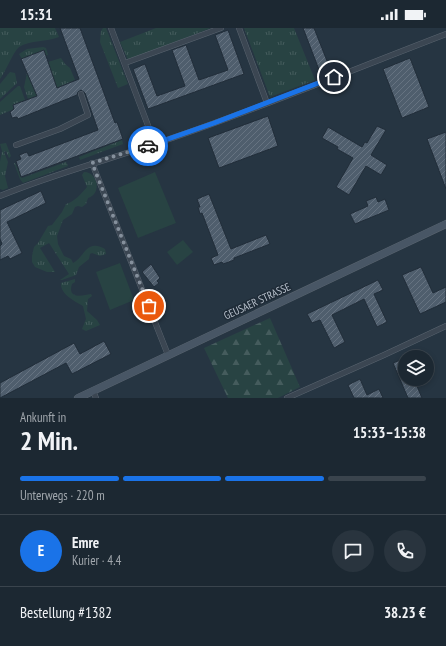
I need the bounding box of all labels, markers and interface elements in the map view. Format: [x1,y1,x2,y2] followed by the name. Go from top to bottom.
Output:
[20,5,52,24] text: 15:31
[317,60,351,94] pin
[323,66,345,88] icon: home
[128,126,168,166] courier
[137,135,159,157] icon: car
[221,279,293,323] street label: GEUSAER STRASSE
[132,289,166,323] pin
[138,295,160,317] icon: bag
[398,350,434,386] map controls
[398,350,434,386] button: layers
[20,409,66,426] text: Ankunft in
[353,423,426,442] text: 15:33–15:38
[20,424,78,457] text: 2 Min.
[20,487,105,504] text: Unterwegs · 220 m
[332,530,374,572] button: chat
[384,530,426,572] button: phone
[72,533,99,552] text: Emre
[38,541,44,560] text: E
[72,552,121,569] text: Kurier · 4.4
[20,603,112,622] text: Bestellung #1382
[384,603,426,622] text: 38.23 €

